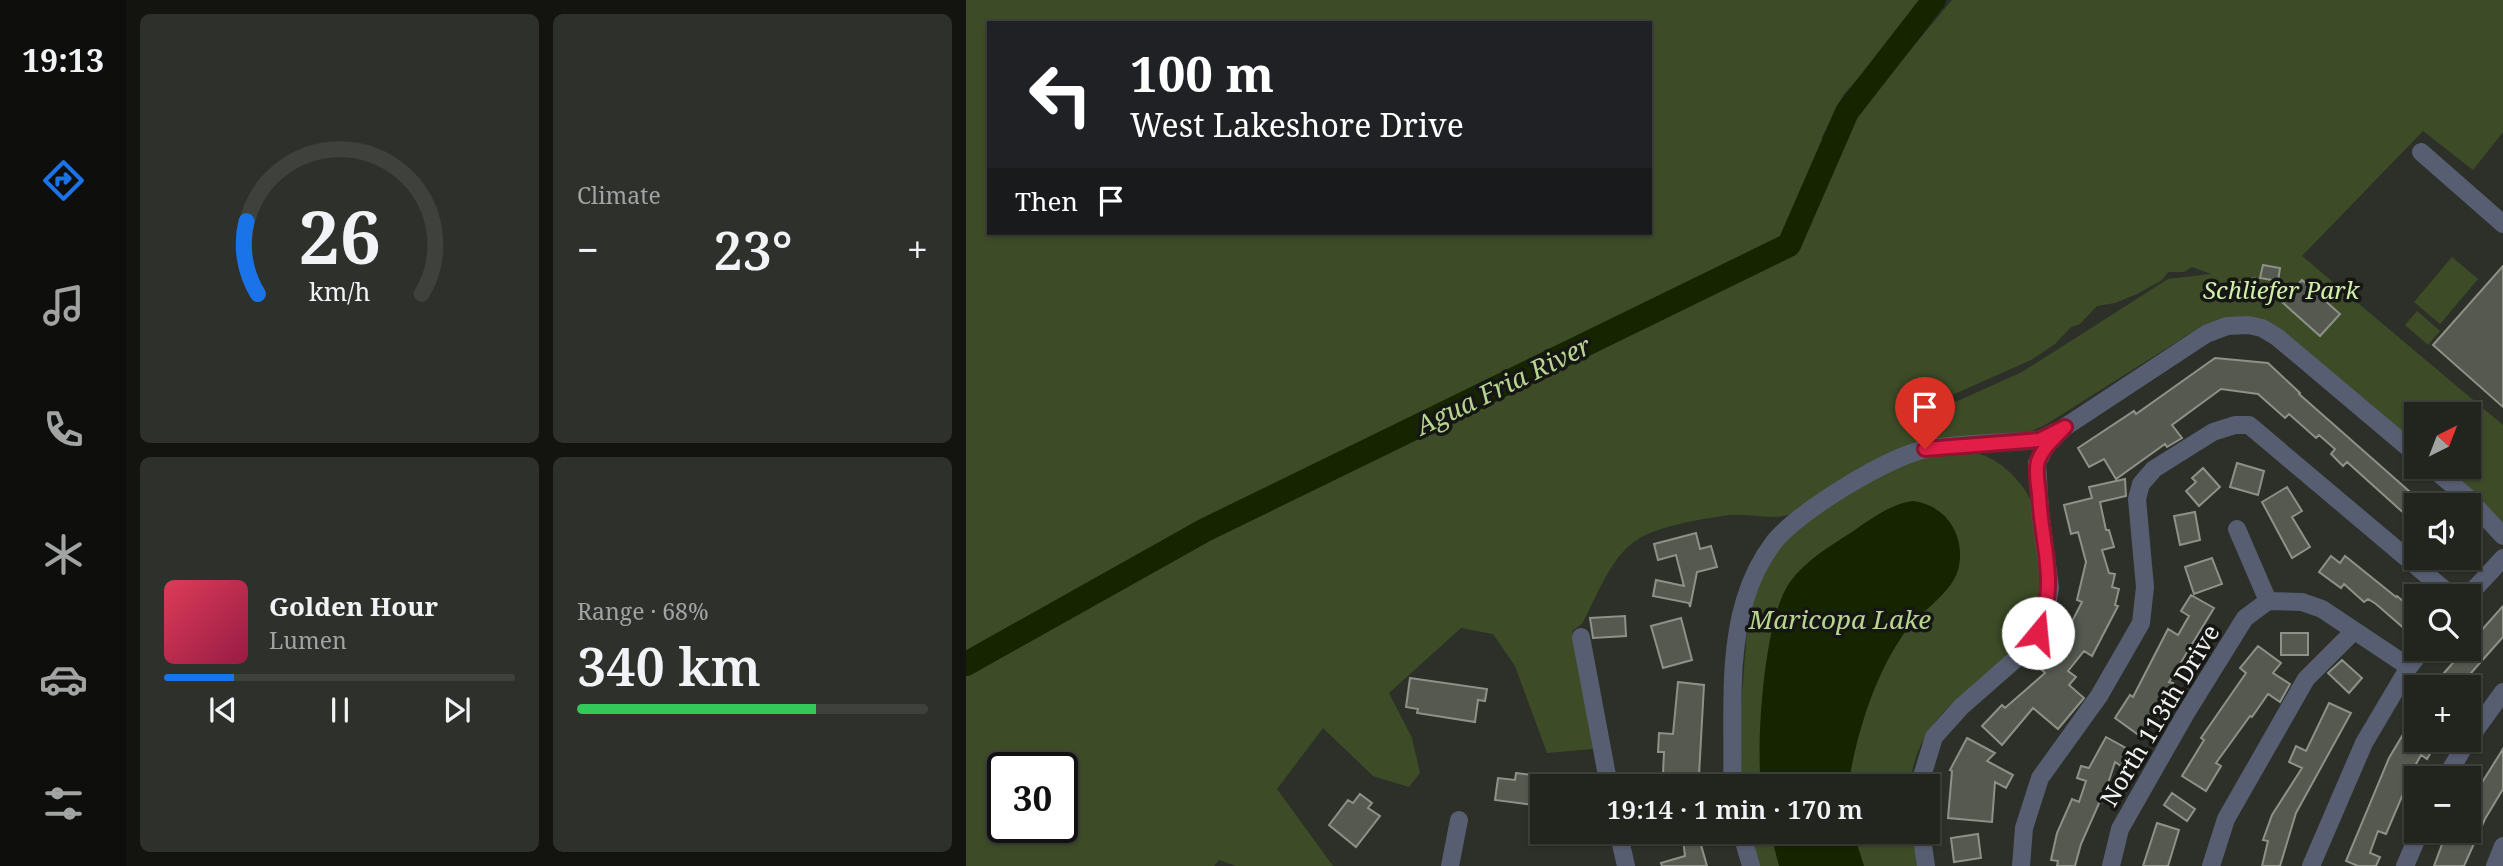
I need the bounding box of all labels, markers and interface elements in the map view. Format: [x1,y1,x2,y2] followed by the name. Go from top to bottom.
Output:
[22,38,104,81] text: 19:13
[1130,40,1274,106] text: 100 m
[1015,49,1106,140] icon: left
[1130,103,1464,146] text: West Lakeshore Drive
[39,156,88,205] icon: directions
[577,179,661,211] text: Climate
[1092,182,1130,220] icon: arrive
[1015,183,1078,219] text: Then
[298,187,381,286] text: 26
[713,214,793,285] text: 23°
[577,223,599,275] text: −
[907,223,928,275] text: +
[2203,273,2360,306] park label: Schliefer Park
[309,274,370,308] text: km/h
[39,281,88,330] icon: music
[1407,327,1597,444] water label: Agua Fria River
[1895,377,1955,449] pin
[1906,388,1944,426] icon: arrive
[2404,402,2482,480] north arrow
[2404,402,2481,843] map controls
[39,405,88,454] icon: phone
[2404,493,2481,570] button: sound
[39,530,88,579] icon: climate
[2404,584,2481,661] button: search
[269,588,438,624] text: Golden Hour
[577,595,709,627] text: Range · 68%
[2001,596,2075,670] position arrow
[1748,601,1931,637] water label: Maricopa Lake
[2092,618,2226,812] street label: North 113th Drive
[269,624,347,656] text: Lumen
[577,630,761,701] text: 340 km
[39,655,88,704] icon: car
[2404,675,2481,752] button: +
[204,691,242,729] icon: previous
[321,691,359,729] icon: pause
[438,691,476,729] icon: next
[987,752,1078,843] speed limit sign: 30
[2404,766,2481,843] button: −
[39,779,88,828] icon: filters
[1607,791,1863,827] text: 19:14 · 1 min · 170 m

